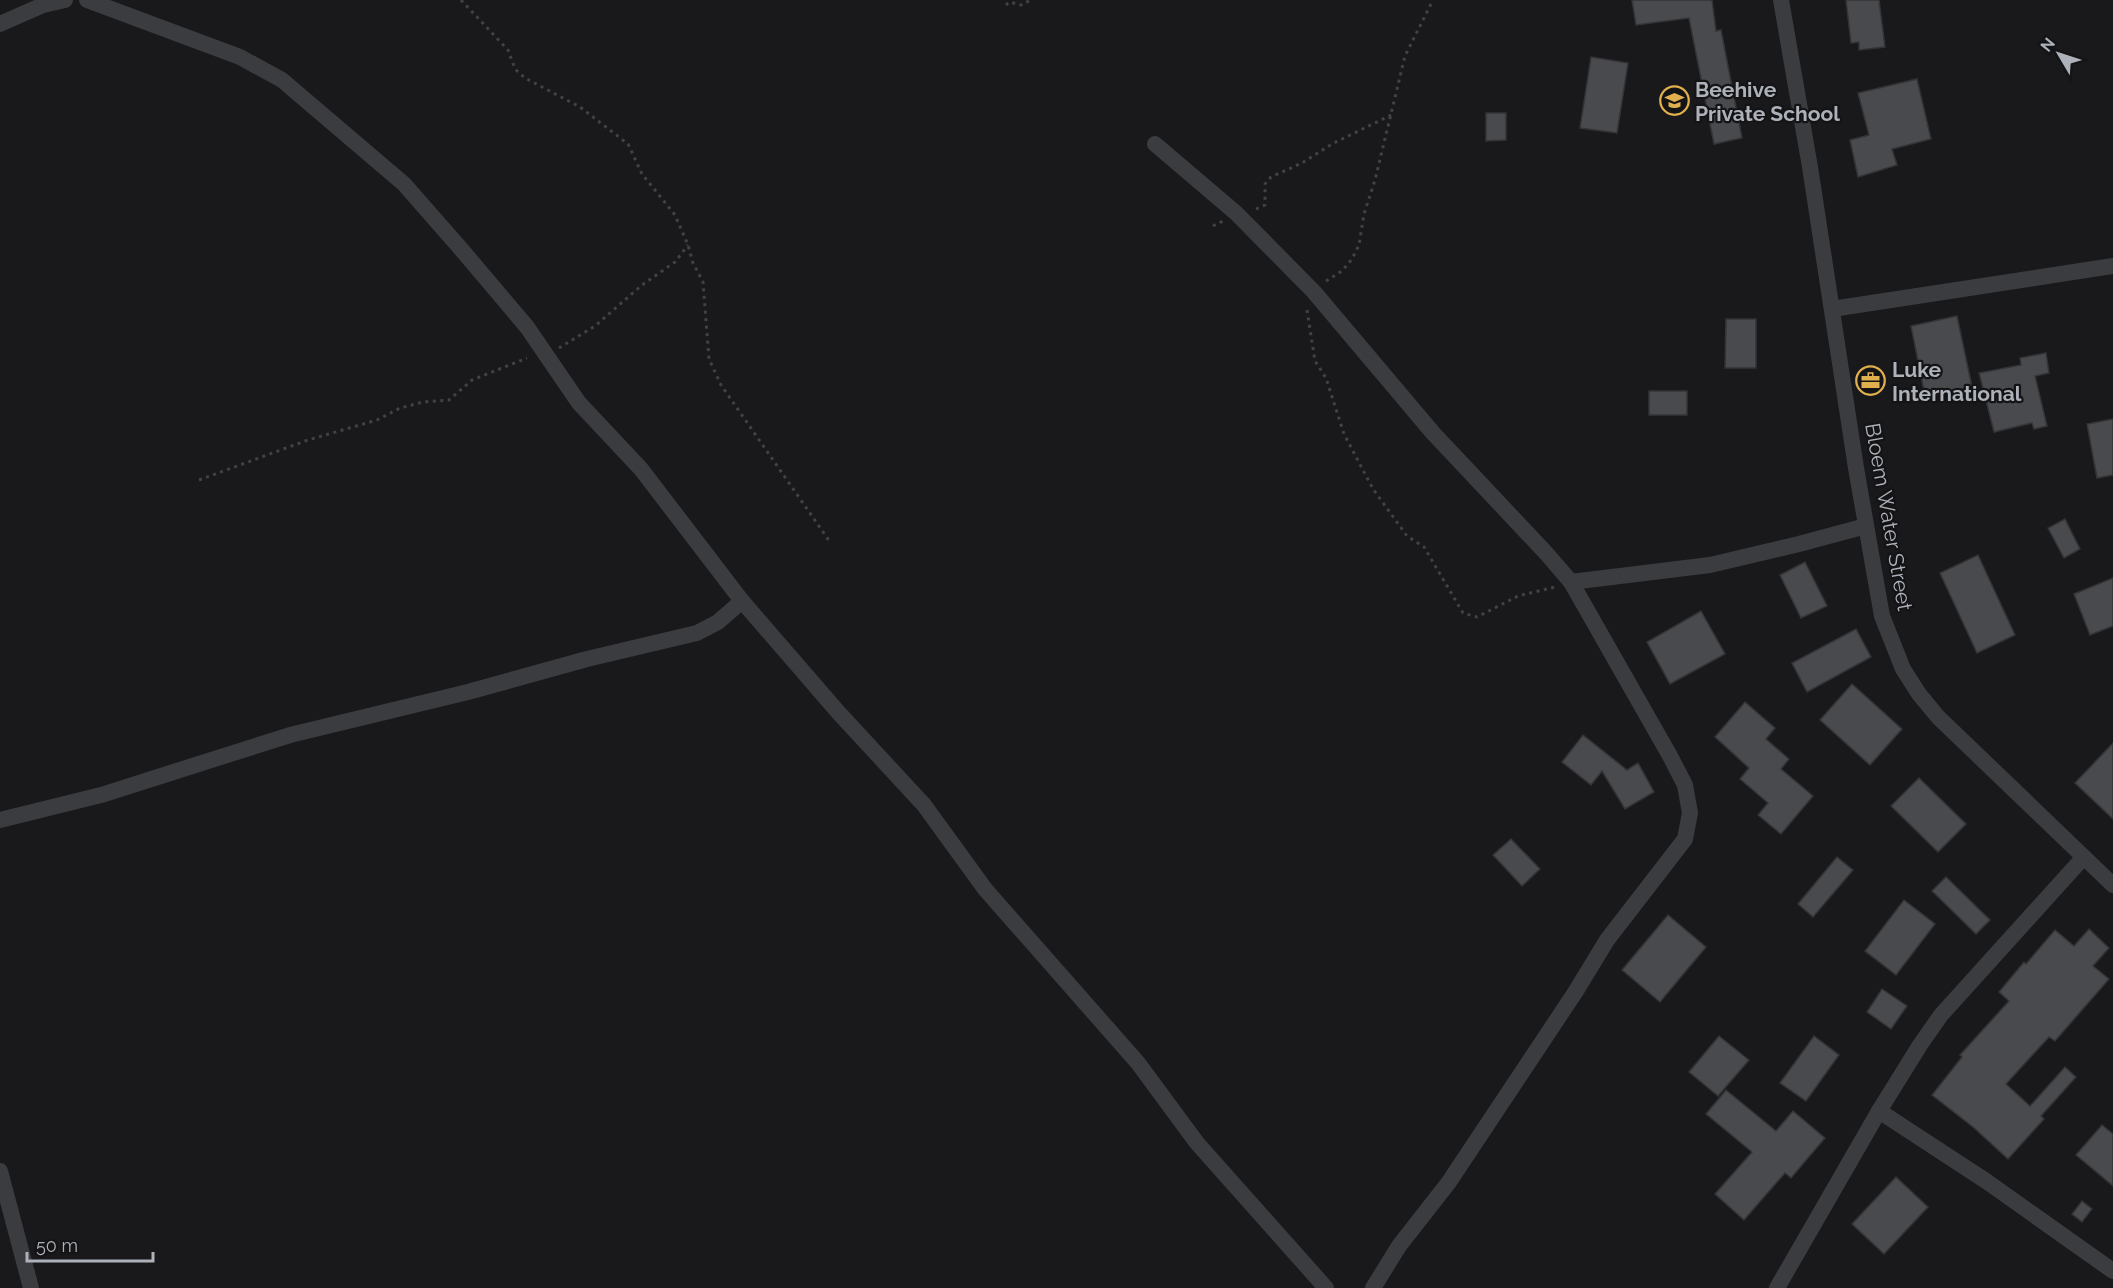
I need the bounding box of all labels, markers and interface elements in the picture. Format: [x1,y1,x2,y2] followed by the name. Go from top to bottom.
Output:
[2029,24,2089,84] north arrow
[2037,34,2059,56] text: N
[1695,77,1840,126] place label: Beehive Private School
[1658,85,1690,117] school or university icon: Beehive Private School
[1892,357,2022,406] place label: Luke International
[1855,365,1887,397] office icon: Luke International
[1860,421,1918,613] street label: Bloem Water Street
[27,1225,153,1263] scale bar
[36,1235,78,1256] text: 50 m

